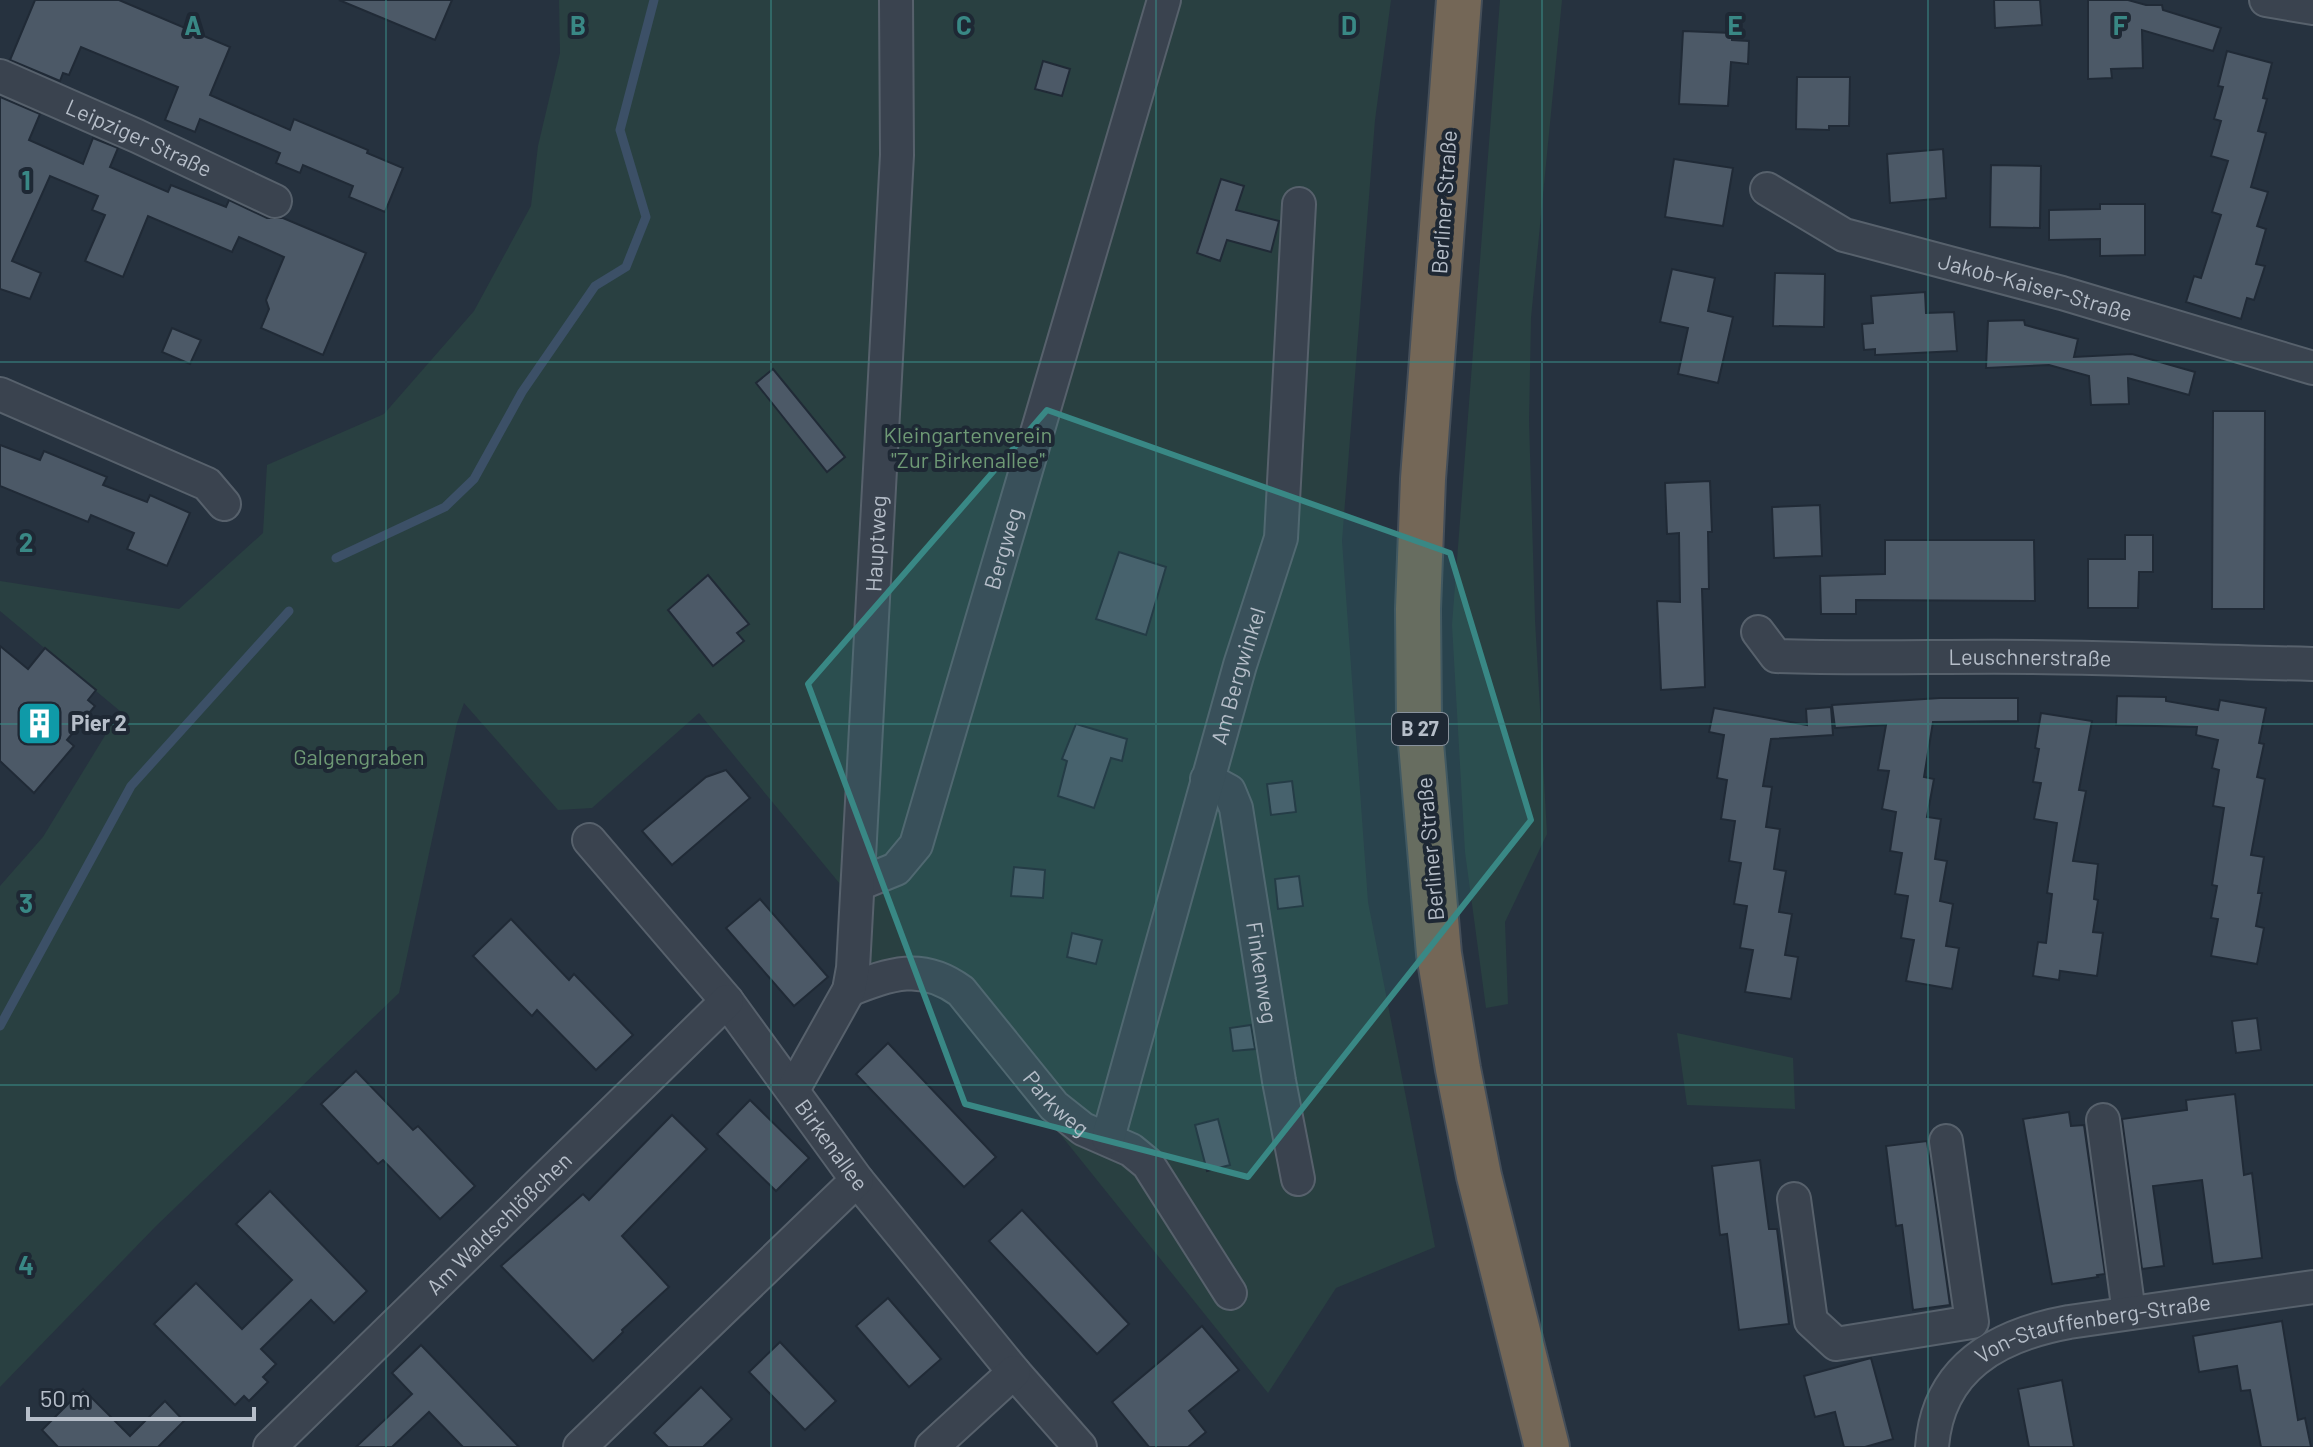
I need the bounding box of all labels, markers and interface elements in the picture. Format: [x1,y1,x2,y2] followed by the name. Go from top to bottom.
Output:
[184,9,202,40] text: A
[570,9,586,40] text: B
[956,9,972,40] text: C
[1341,9,1357,40] text: D
[1727,9,1743,40] text: E
[2113,9,2128,40] text: F
[62,93,216,181] street label: Leipziger Straße
[1425,129,1461,275] street label: Berliner Straße
[21,164,31,195] text: 1
[1936,247,2136,325] street label: Jakob-Kaiser-Straße
[884,421,1052,472] park label: Kleingartenverein "Zur Birkenallee"
[859,495,891,592] street label: Hauptweg
[978,504,1026,592] street label: Bergweg
[19,526,33,557] text: 2
[1204,604,1270,747] street label: Am Bergwinkel
[1948,643,2112,670] street label: Leuschnerstraße
[16,699,64,747] building icon: Pier 2
[71,709,127,735] place label: Pier 2
[1392,713,1448,745] road number: B 27
[293,743,425,769] park label: Galgengraben
[1410,776,1448,922] street label: Berliner Straße
[19,887,33,918] text: 3
[1242,919,1284,1025] street label: Finkenweg
[1019,1065,1095,1141] street label: Parkweg
[791,1094,874,1195] street label: Birkenallee
[420,1146,576,1299] street label: Am Waldschlößchen
[18,1249,34,1280] text: 4
[1969,1288,2212,1368] street label: Von-Stauffenberg-Straße
[28,1371,254,1421] scale bar
[40,1383,91,1412] text: 50 m

